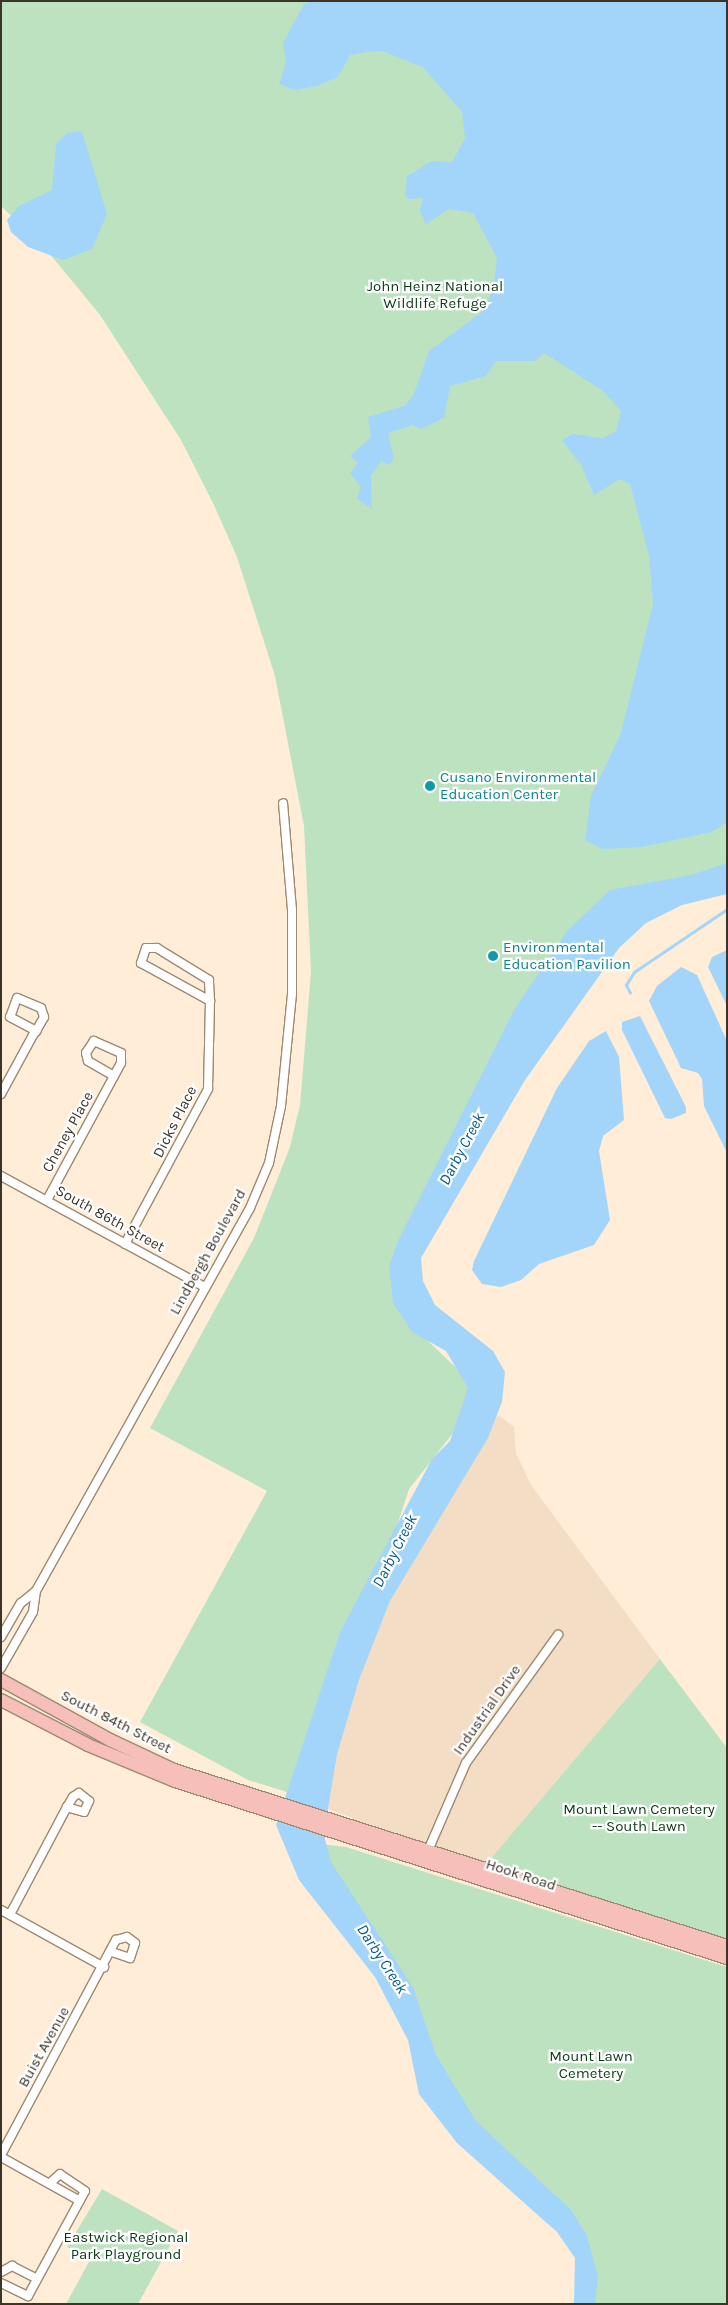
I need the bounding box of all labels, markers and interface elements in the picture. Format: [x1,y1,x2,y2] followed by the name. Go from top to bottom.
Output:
[367,277,503,312] park label: John Heinz National Wildlife Refuge
[440,768,596,803] place label: Cusano Environmental Education Center
[424,780,436,792] marker: Cusano Environmental Education Center
[503,938,631,973] place label: Environmental Education Pavilion
[487,950,499,962] marker: Environmental Education Pavilion
[149,1083,201,1161] street label: Dicks Place
[38,1089,98,1175] street label: Cheney Place
[435,1110,489,1188] water label: Darby Creek
[52,1182,168,1256] street label: South 86th Street
[166,1186,250,1318] street label: Lindbergh Boulevard
[368,1511,422,1591] water label: Darby Creek
[449,1662,525,1758] street label: Industrial Drive
[58,1686,174,1758] street label: South 84th Street
[563,1800,715,1835] park label: Mount Lawn Cemetery -- South Lawn
[484,1855,558,1895] street label: Hook Road
[352,1921,412,1997] water label: Darby Creek
[14,2004,74,2090] street label: Buist Avenue
[549,2047,633,2082] park label: Mount Lawn Cemetery
[64,2228,188,2263] park label: Eastwick Regional Park Playground

